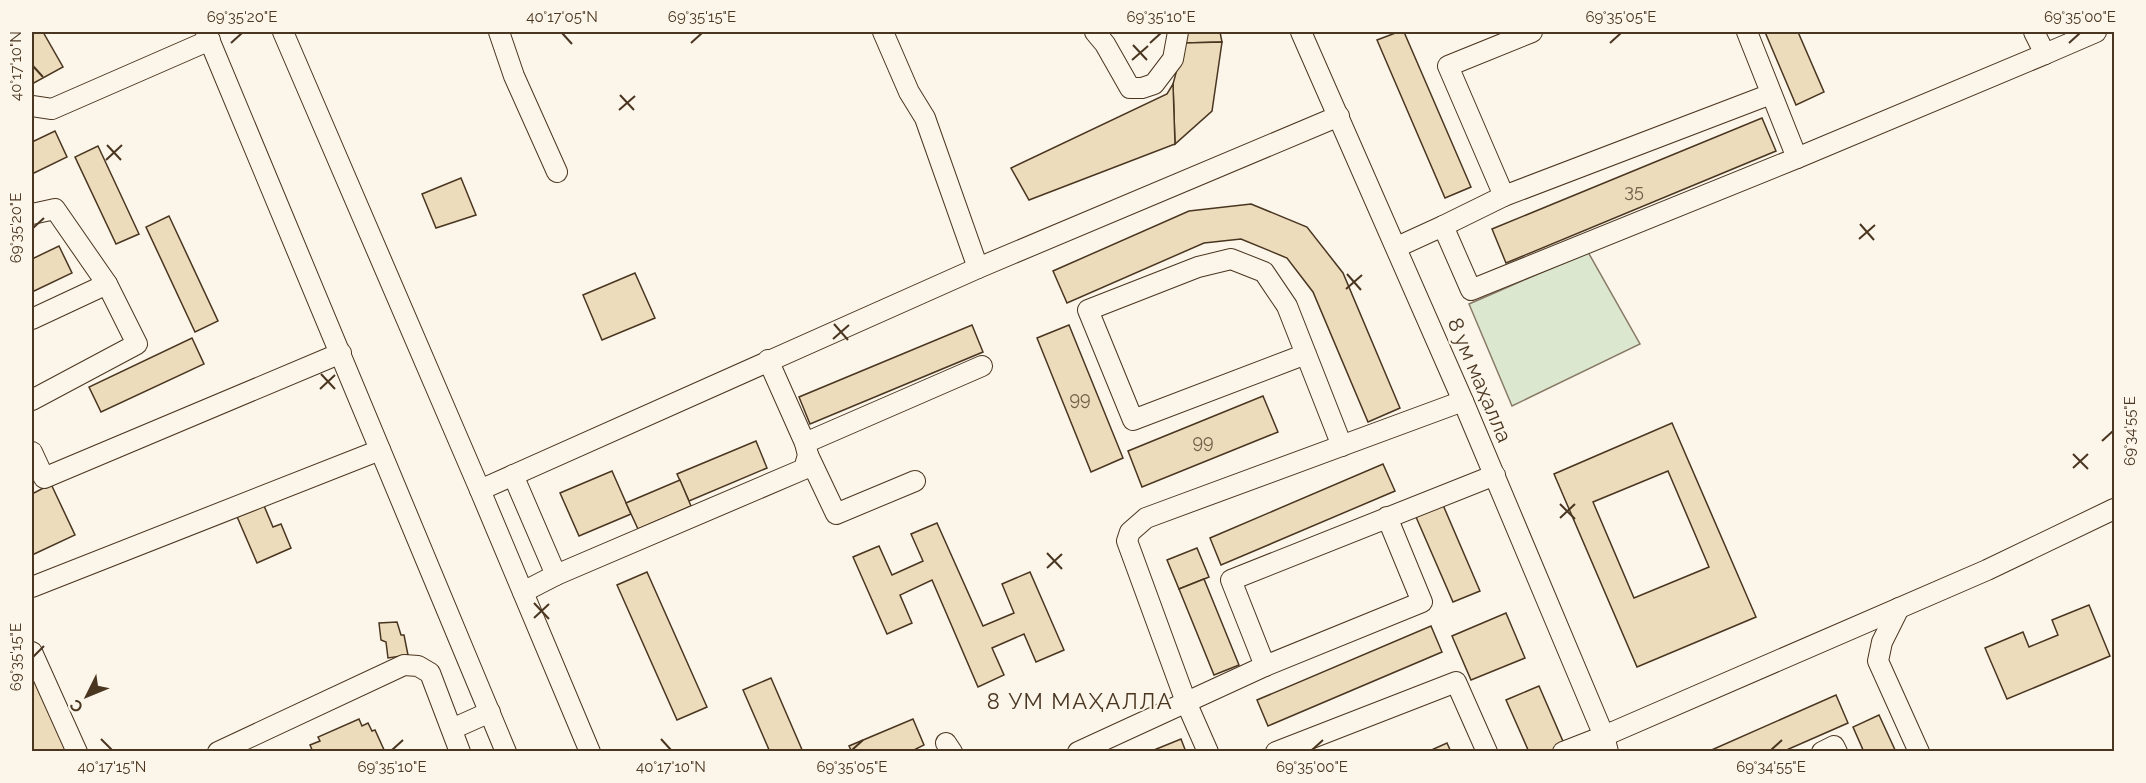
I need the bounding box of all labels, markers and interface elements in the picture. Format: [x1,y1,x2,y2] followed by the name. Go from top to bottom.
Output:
[207,8,277,26] text: 69°35'20"E
[526,8,598,26] text: 40°17'05"N
[668,8,736,26] text: 69°35'15"E
[1126,8,1196,26] text: 69°35'10"E
[1586,8,1656,26] text: 69°35'05"E
[2044,8,2116,26] text: 69°35'00"E
[7,31,25,101] text: 40°17'10"N
[1624,180,1644,201] house number: 35
[7,193,25,263] text: 69°35'20"E
[1443,314,1517,446] street label: 8 ум маҳалла
[1069,388,1091,409] house number: 99
[2121,396,2139,466] text: 69°34'55"E
[1192,431,1214,452] house number: 99
[7,623,25,691] text: 69°35'15"E
[57,666,117,726] north arrow
[987,688,1173,714] district label: 8 УМ МАҲАЛЛА
[66,695,87,716] text: С
[78,758,146,776] text: 40°17'15"N
[357,758,427,776] text: 69°35'10"E
[636,758,706,776] text: 40°17'10"N
[817,758,887,776] text: 69°35'05"E
[1276,758,1348,776] text: 69°35'00"E
[1736,758,1806,776] text: 69°34'55"E

